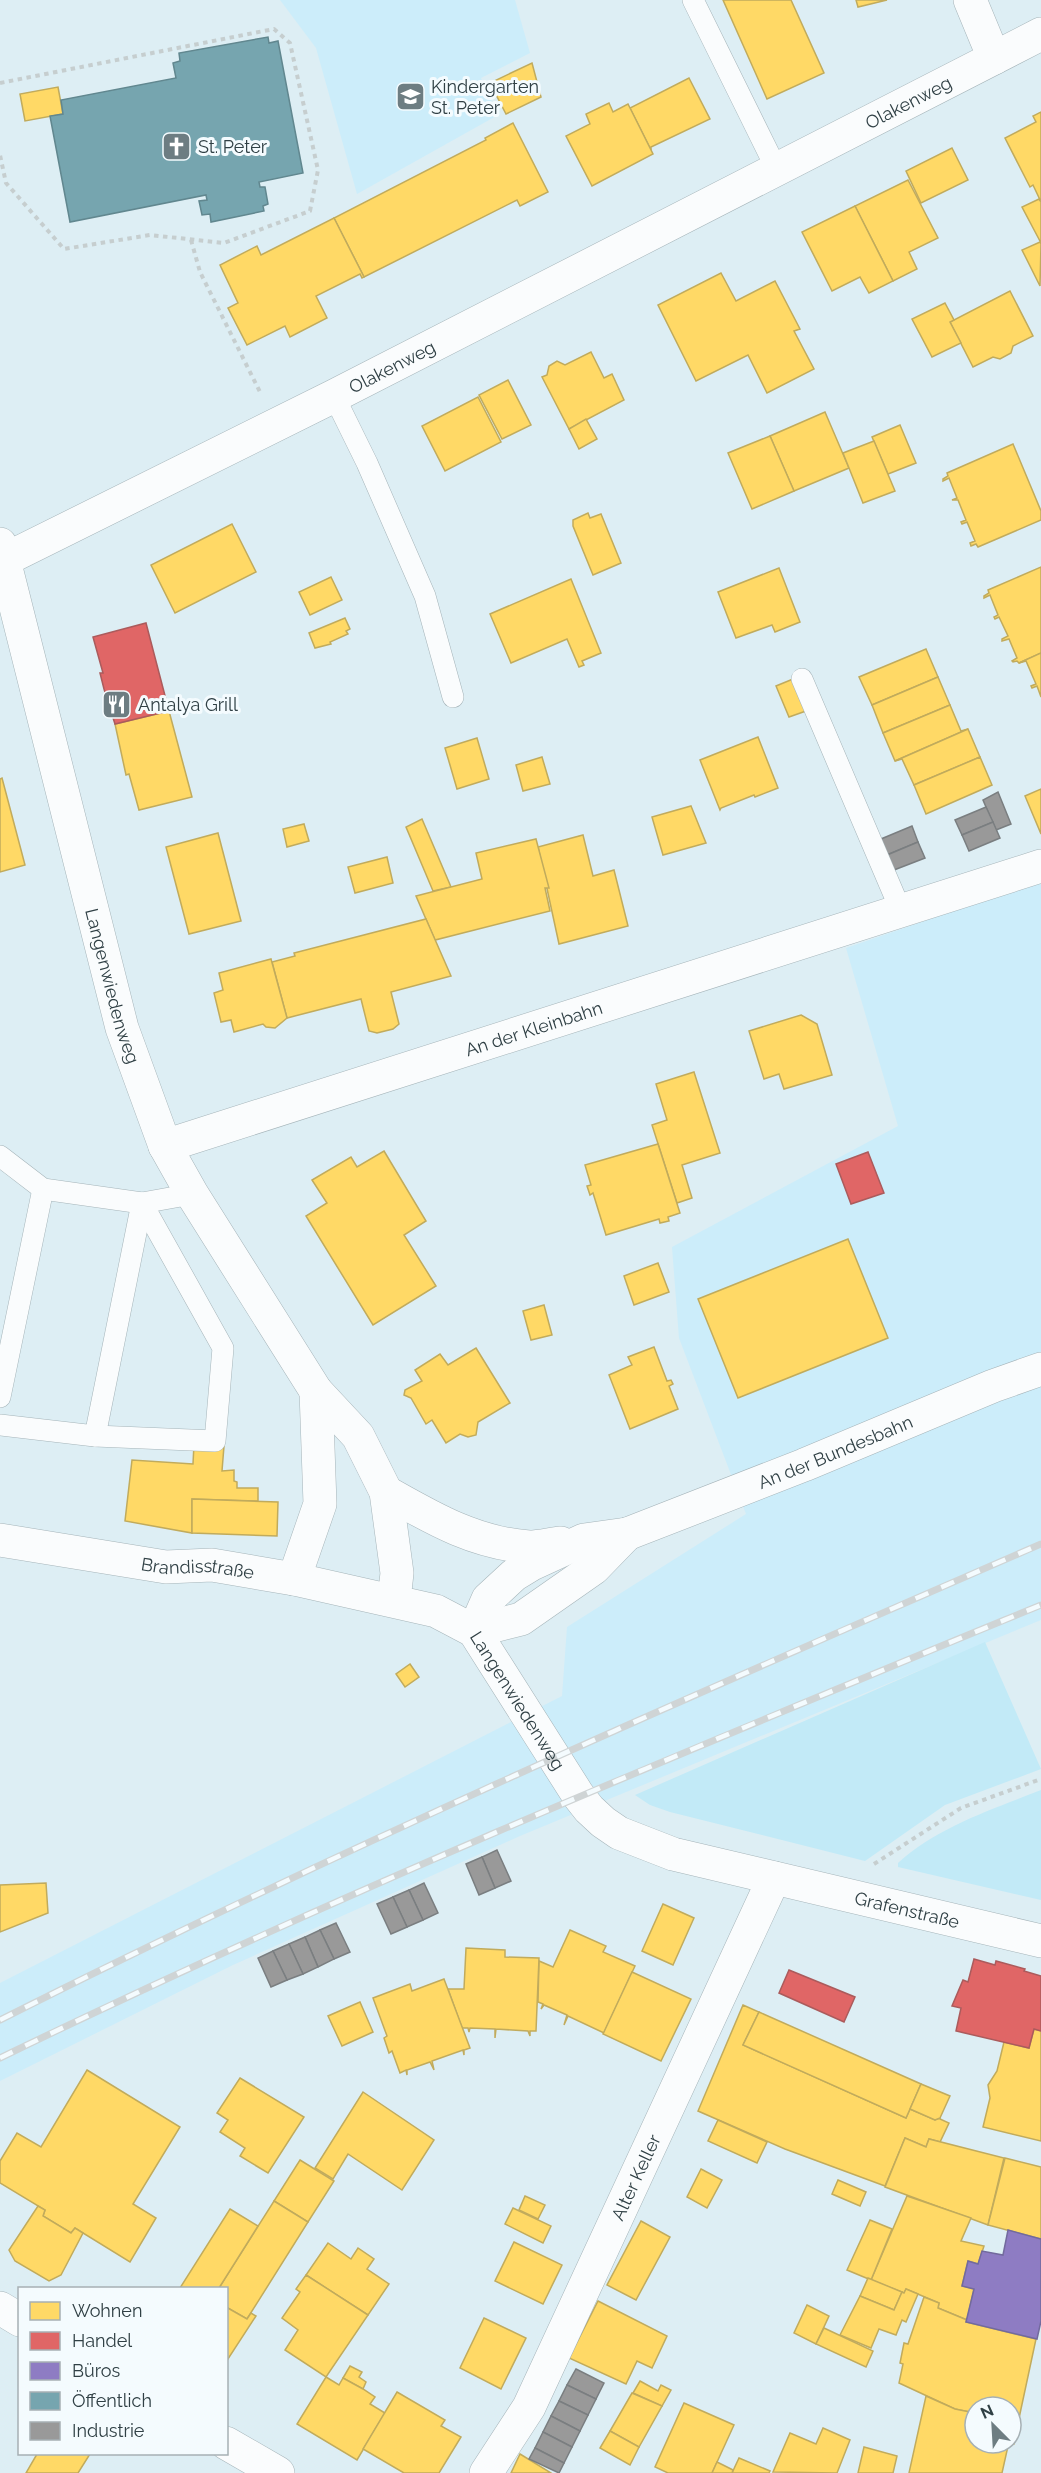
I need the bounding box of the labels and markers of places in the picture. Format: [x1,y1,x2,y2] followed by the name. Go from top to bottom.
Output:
[431,76,539,118] place label: Kindergarten St. Peter
[394,80,426,112] school or university icon: Kindergarten St. Peter
[161,130,193,162] church icon: St. Peter
[198,136,268,157] place label: St. Peter
[101,688,133,720] restaurant icon: Antalya Grill
[138,694,238,715] place label: Antalya Grill

